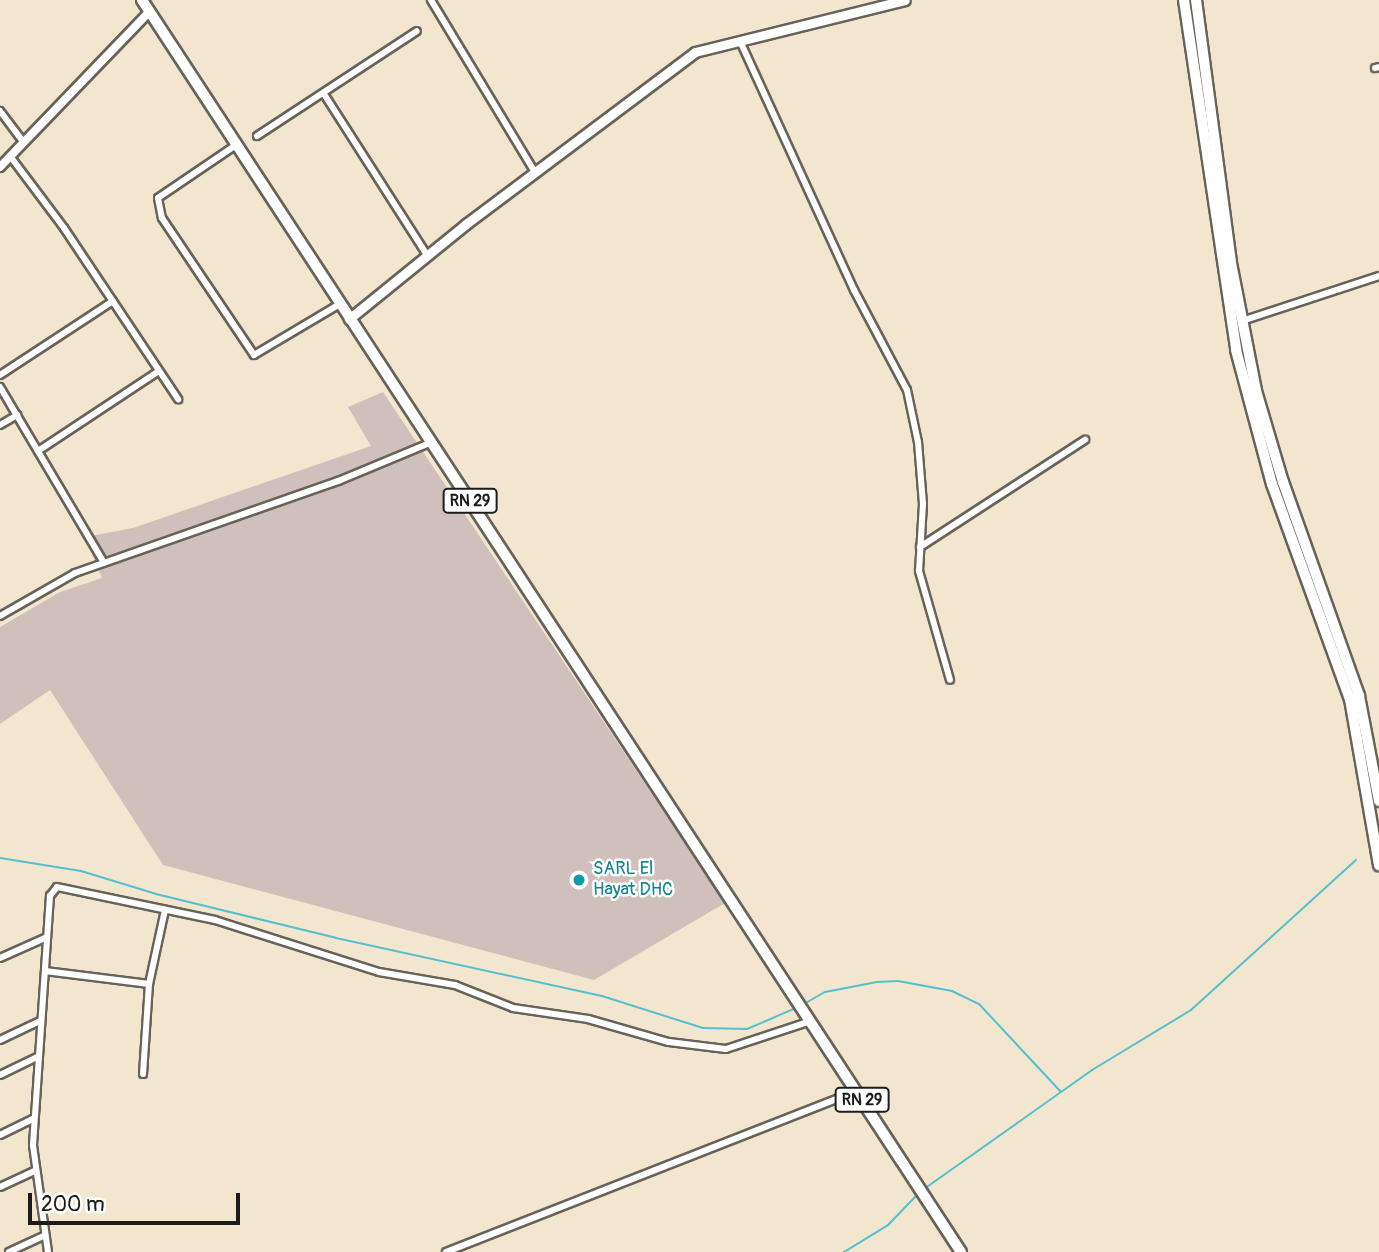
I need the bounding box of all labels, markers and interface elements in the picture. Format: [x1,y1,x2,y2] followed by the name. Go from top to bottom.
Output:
[442,488,498,514] road number: RN 29
[593,859,673,902] place label: SARL El Hayat DHC
[571,872,587,888] marker: SARL El Hayat DHC
[834,1088,890,1112] road number: RN 29
[32,1178,243,1222] scale bar
[41,1191,105,1218] text: 200 m

